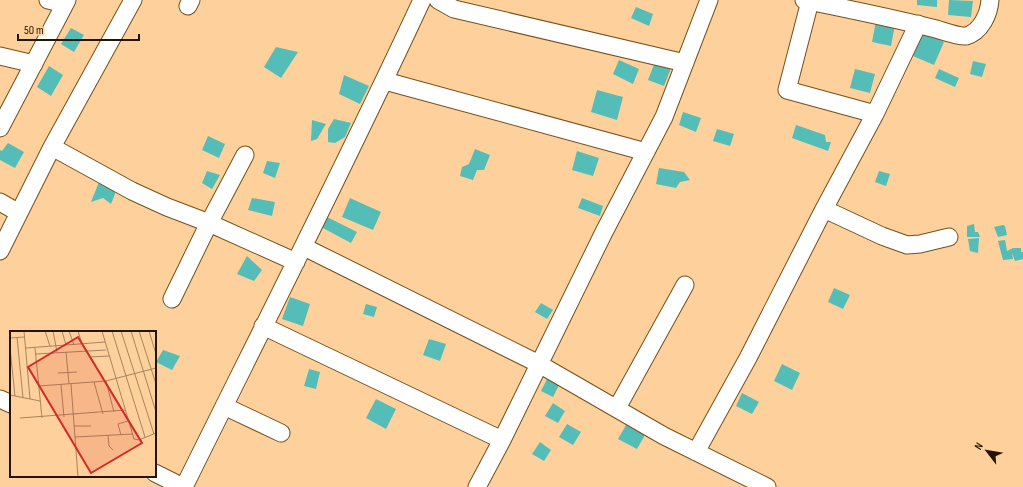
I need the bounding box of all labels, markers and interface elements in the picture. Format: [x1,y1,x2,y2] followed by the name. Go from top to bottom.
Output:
[18,16,139,42] scale bar
[24,23,44,38] text: 50 m
[10,331,156,477] inset map
[967,431,1007,471] north arrow
[972,440,986,452] text: N

